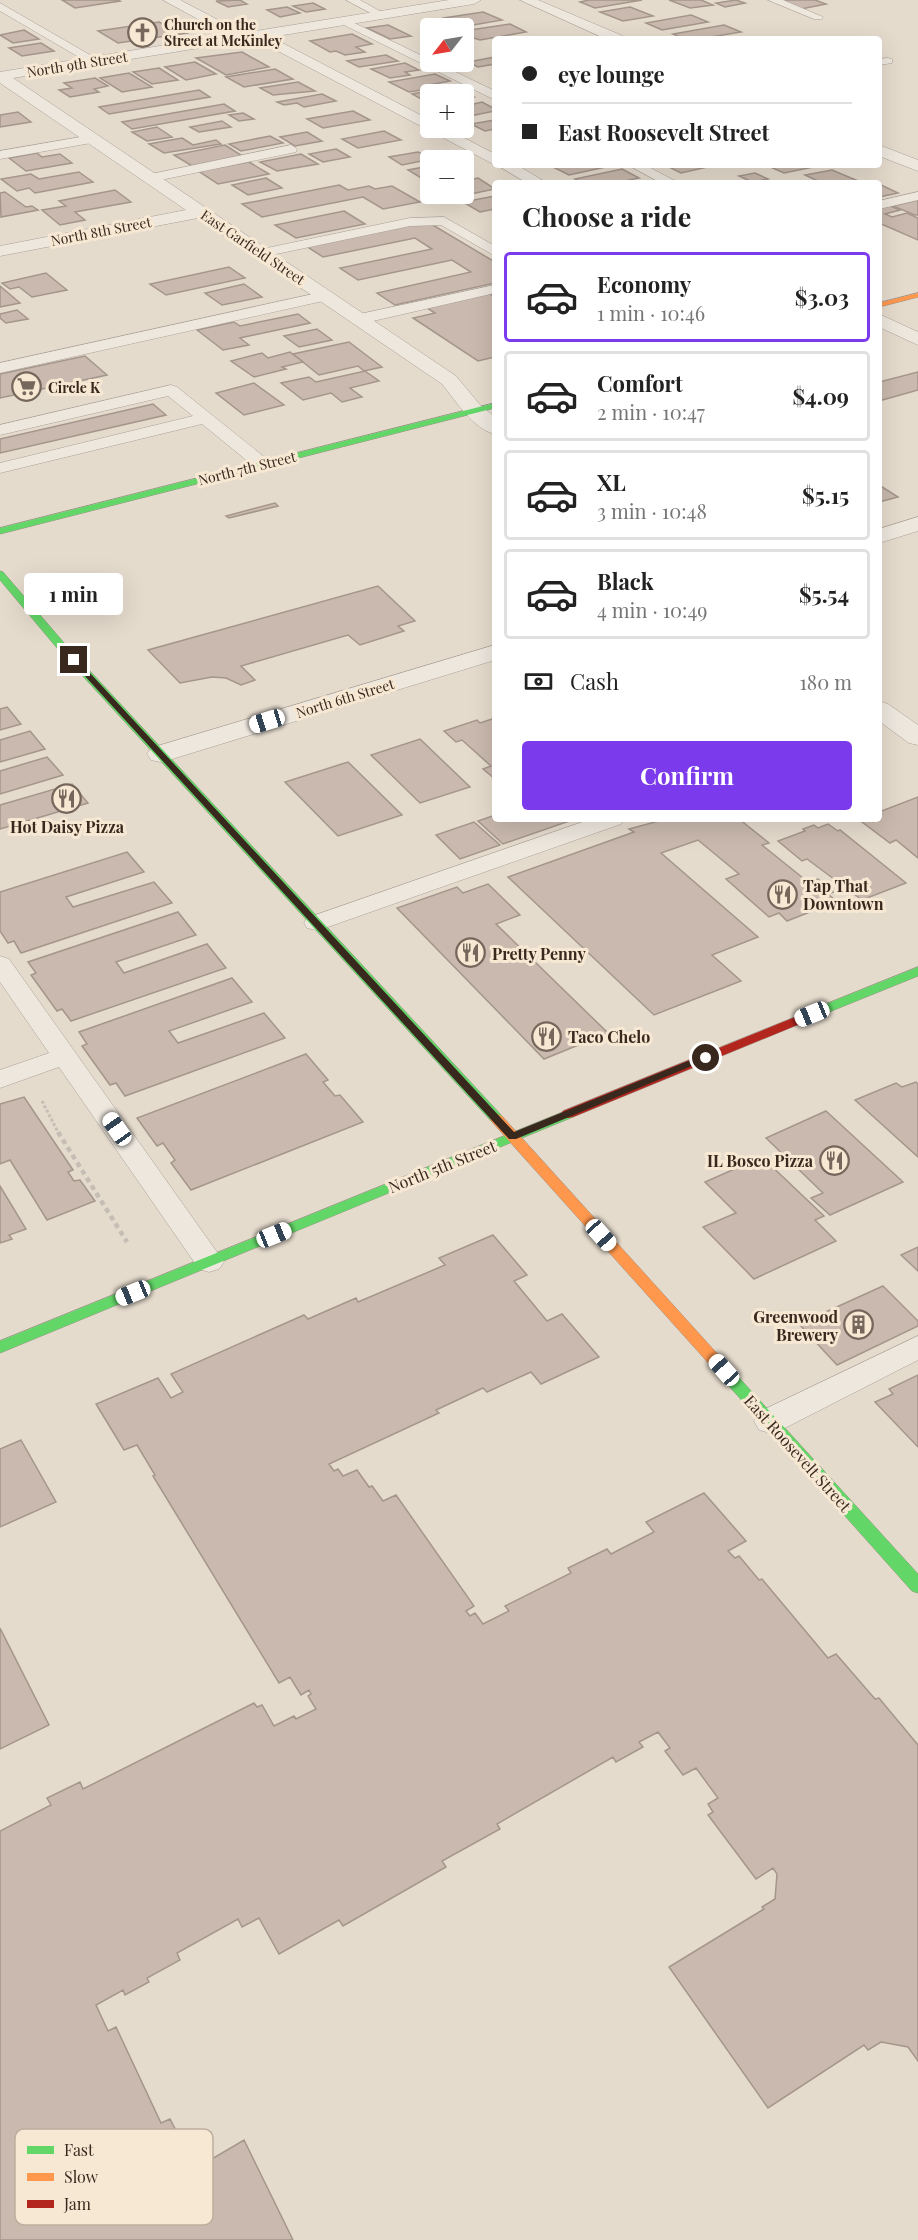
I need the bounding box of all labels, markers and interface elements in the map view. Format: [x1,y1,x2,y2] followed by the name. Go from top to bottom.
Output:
[164,15,283,50] place label: Church on the Street at McKinley
[127,16,159,48] church icon: Church on the Street at McKinley
[420,18,474,72] north arrow
[420,18,474,204] map controls
[25,47,130,81] street label: North 9th Street
[558,59,665,89] text: eye lounge
[420,84,474,138] button: +
[558,117,769,147] text: East Roosevelt Street
[420,150,474,204] button: −
[522,198,691,234] text: Choose a ride
[197,205,310,289] street label: East Garfield Street
[49,212,154,250] street label: North 8th Street
[597,269,691,299] text: Economy
[525,270,579,324] icon: car
[795,282,849,312] text: $3.03
[597,299,705,326] text: 1 min · 10:46
[597,368,683,398] text: Comfort
[525,369,579,423] icon: car
[11,371,43,403] supermarket icon: Circle K
[48,378,101,397] place label: Circle K
[792,381,849,411] text: $4.09
[597,398,705,425] text: 2 min · 10:47
[196,446,299,489] street label: North 7th Street
[597,467,626,497] text: XL
[525,468,579,522] icon: car
[802,480,849,510] text: $5.15
[597,497,707,524] text: 3 min · 10:48
[597,566,654,596] text: Black
[525,567,579,621] icon: car
[25,573,124,615] callout: 1 min
[799,579,849,609] text: $5.54
[49,580,98,607] text: 1 min
[597,596,707,623] text: 4 min · 10:49
[60,646,87,673] route end
[522,665,555,698] icon: cash
[570,666,619,696] text: Cash
[799,668,852,695] text: 180 m
[294,674,397,722] street label: North 6th Street
[247,707,287,735] car
[522,741,852,810] button: Confirm
[51,782,83,814] restaurant icon: Hot Daisy Pizza
[10,816,125,837] place label: Hot Daisy Pizza
[803,875,884,914] place label: Tap That Downtown
[766,878,798,910] restaurant icon: Tap That Downtown
[455,937,487,969] restaurant icon: Pretty Penny
[492,943,586,964] place label: Pretty Penny
[792,999,832,1029] car
[531,1020,563,1052] restaurant icon: Taco Chelo
[568,1026,650,1047] place label: Taco Chelo
[692,1044,719,1071] route start
[99,1109,135,1149] car
[385,1135,499,1197] street label: North 5th Street
[818,1144,850,1176] restaurant icon: IL Bosco Pizza
[707,1150,814,1171] place label: IL Bosco Pizza
[582,1216,620,1254] car
[254,1220,294,1250] car
[113,1278,153,1308] car
[753,1306,839,1345] place label: Greenwood Brewery
[843,1309,875,1341] building icon: Greenwood Brewery
[705,1351,743,1389] car
[740,1390,856,1516] street label: East Roosevelt Street
[15,2129,213,2225] legend
[64,2139,94,2160] text: Fast
[64,2166,99,2187] text: Slow
[63,2193,91,2214] text: Jam

